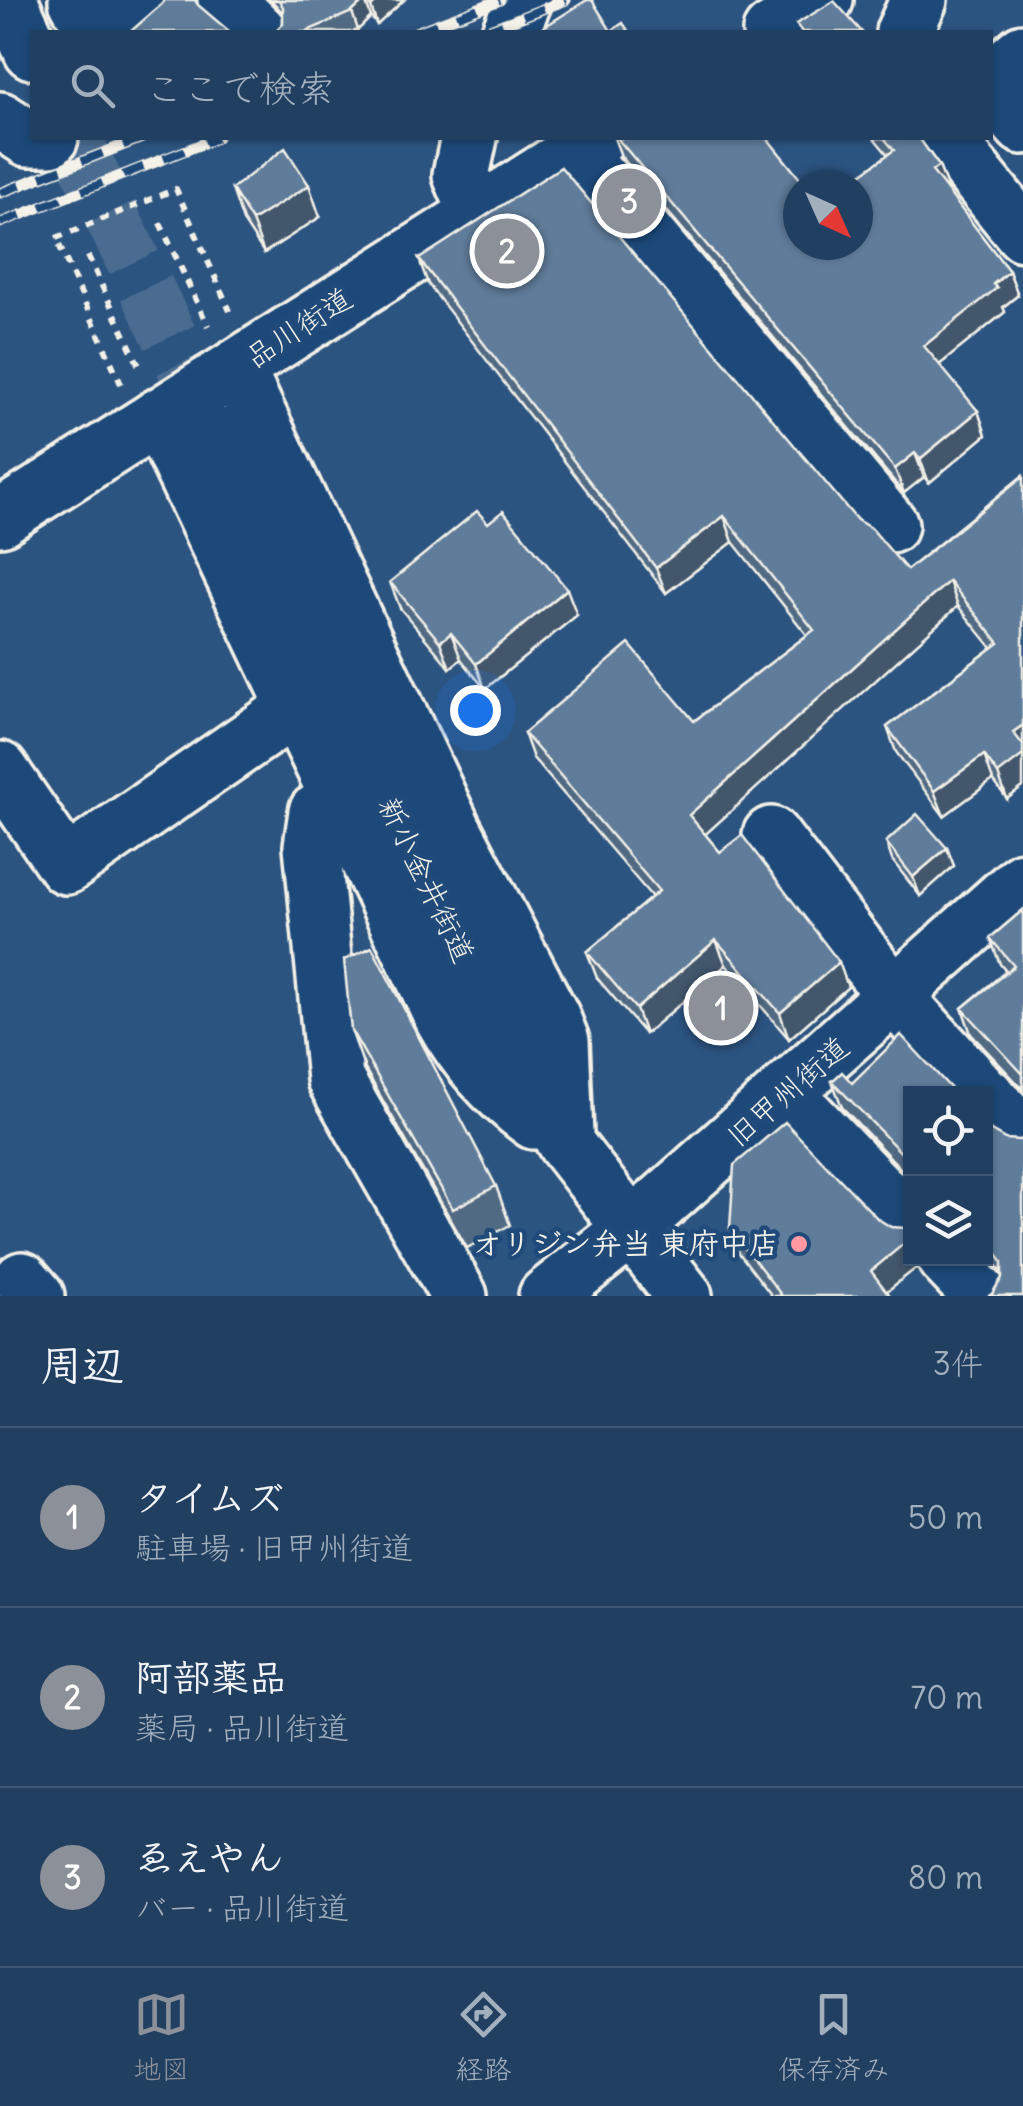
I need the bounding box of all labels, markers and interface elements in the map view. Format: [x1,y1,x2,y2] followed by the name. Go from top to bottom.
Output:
[30,30,993,140] search box
[65,58,120,113] icon: search
[145,65,335,112] text: ここで検索
[596,164,662,238] pin: 3
[783,170,873,260] north arrow
[474,214,540,288] pin: 2
[238,279,359,376] street label: 品川街道
[450,685,501,736] your location
[370,790,483,969] street label: 新小金井街道
[688,970,754,1046] pin: 1
[718,1028,856,1155] street label: 旧甲州街道
[903,1086,993,1266] map controls
[903,1086,993,1176] button: locate
[903,1176,993,1266] button: layers
[472,1224,779,1262] place label: オリジン弁当 東府中店
[788,1233,810,1255] marker: オリジン弁当 東府中店
[40,1339,124,1391] text: 周辺
[933,1343,983,1384] text: 3件
[135,1474,284,1521] text: タイムズ
[66,1497,79,1538] text: 1
[908,1497,983,1538] text: 50 m
[135,1527,413,1568] text: 駐車場 · 旧甲州街道
[135,1654,287,1701] text: 阿部薬品
[64,1677,81,1718] text: 2
[911,1677,983,1718] text: 70 m
[135,1707,349,1748] text: 薬局 · 品川街道
[135,1834,284,1881] text: ゑえやん
[63,1857,82,1898] text: 3
[908,1857,983,1898] text: 80 m
[135,1887,349,1928] text: バー · 品川街道
[133,1987,189,2087] tab: 地図
[455,1987,512,2087] tab: 経路
[778,1987,890,2087] tab: 保存済み

